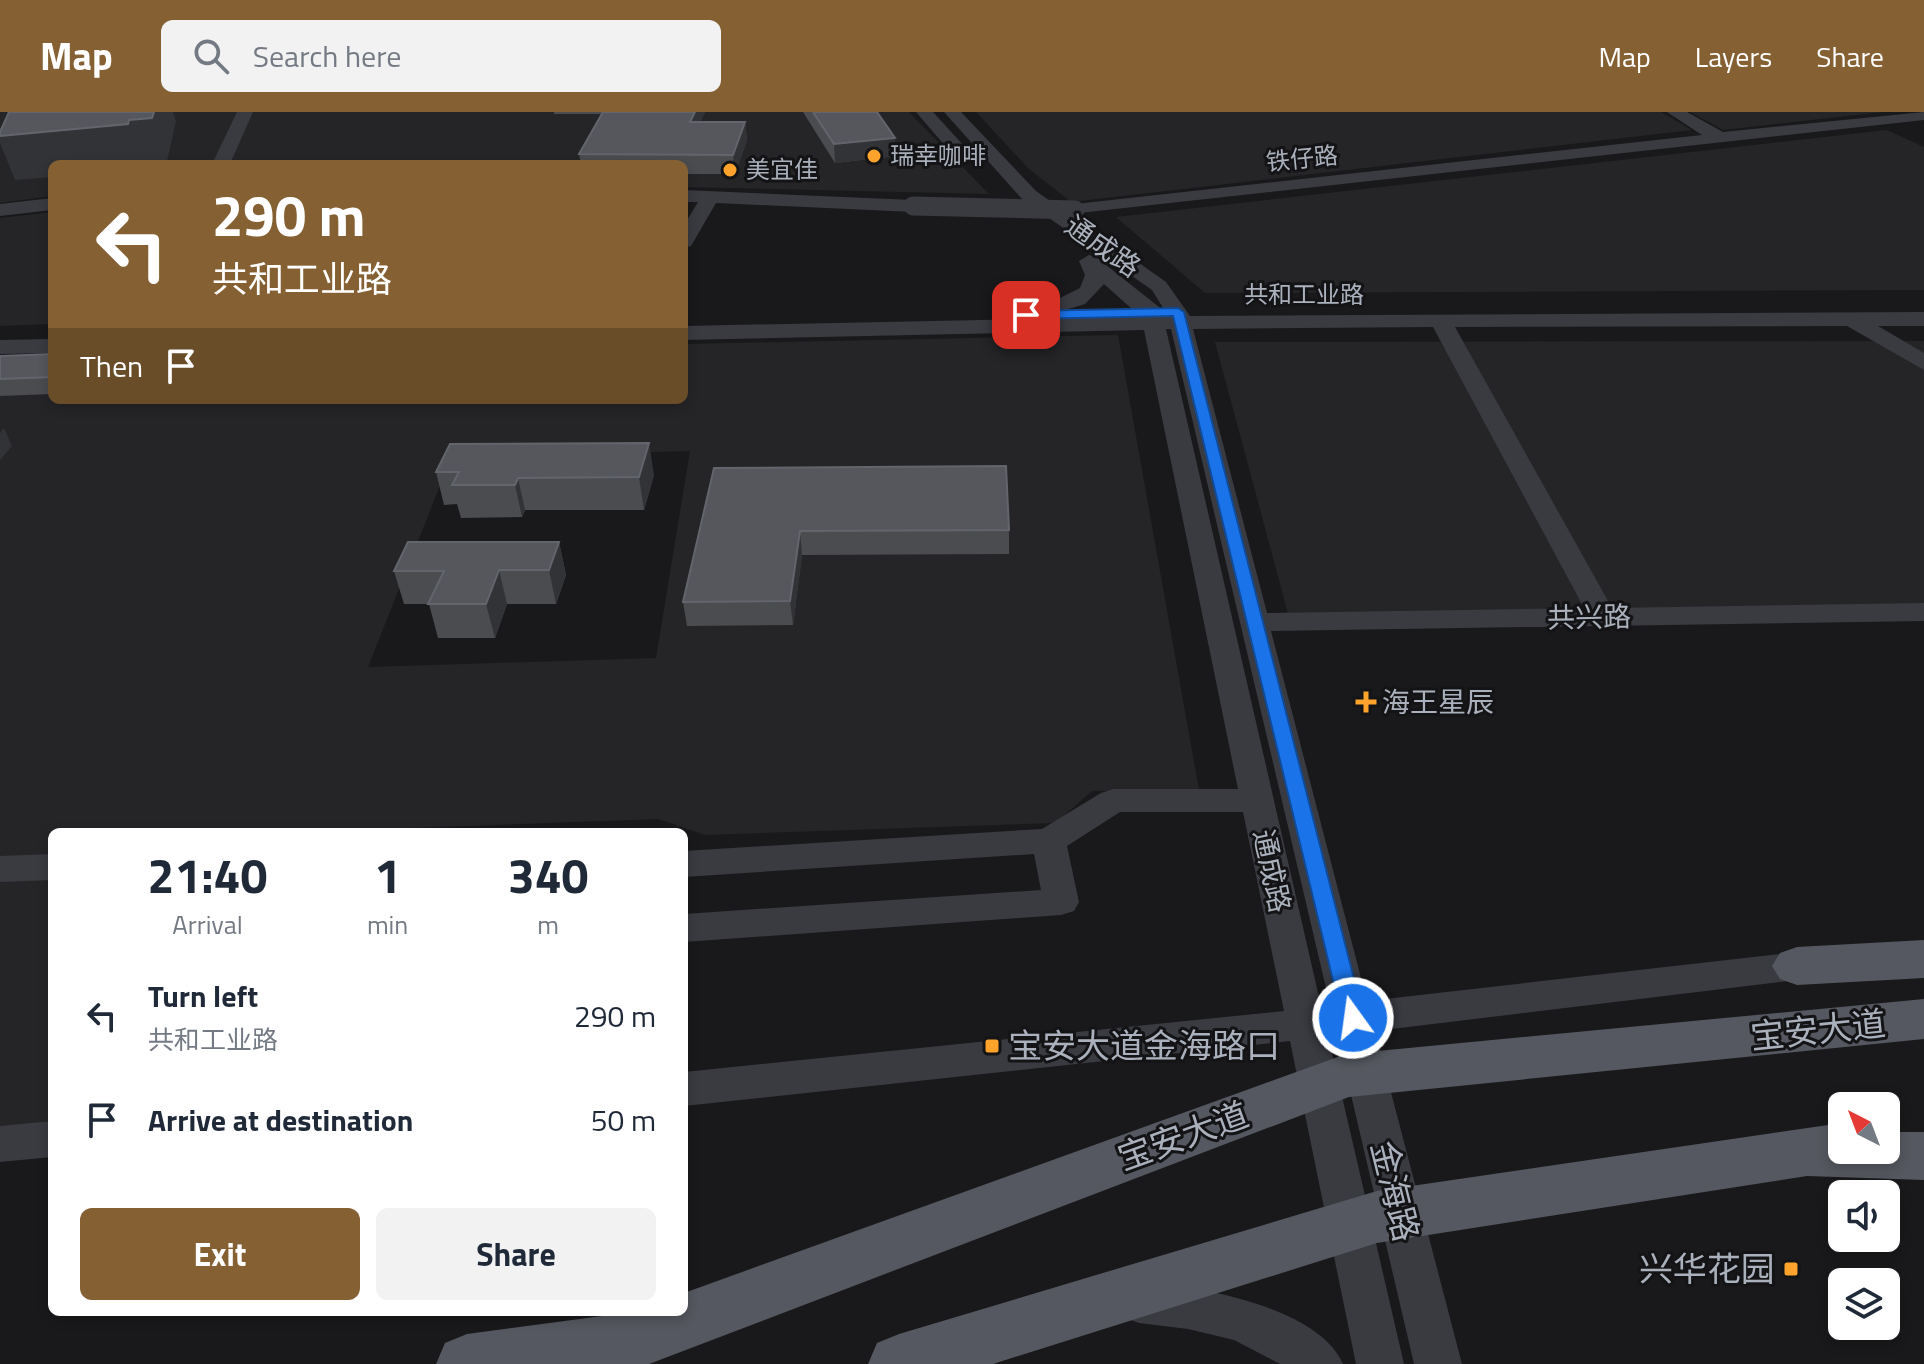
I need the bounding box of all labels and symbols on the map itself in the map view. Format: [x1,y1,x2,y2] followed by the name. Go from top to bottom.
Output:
[1264,136,1340,180] street label: 铁仔路
[890,137,986,173] place label: 瑞幸咖啡
[865,147,883,165] marker: 瑞幸咖啡
[746,151,818,187] place label: 美宜佳
[721,161,739,179] marker: 美宜佳
[1057,204,1150,287] street label: 通成路
[1244,276,1364,312] street label: 共和工业路
[992,281,1060,349] pin
[1547,594,1631,639] street label: 共兴路
[1382,680,1494,723] place label: 海王星辰
[1357,693,1375,711] marker: 海王星辰
[1243,825,1302,916] street label: 通成路
[1311,976,1395,1060] position arrow
[1748,996,1888,1062] street label: 宝安大道
[1008,1019,1280,1071] place label: 宝安大道金海路口
[983,1037,1001,1055] marker: 宝安大道金海路口
[1110,1087,1255,1183] street label: 宝安大道
[1828,1092,1900,1164] north arrow
[1358,1135,1434,1247] street label: 金海路
[1639,1242,1775,1294] place label: 兴华花园
[1782,1260,1800,1278] marker: 兴华花园

